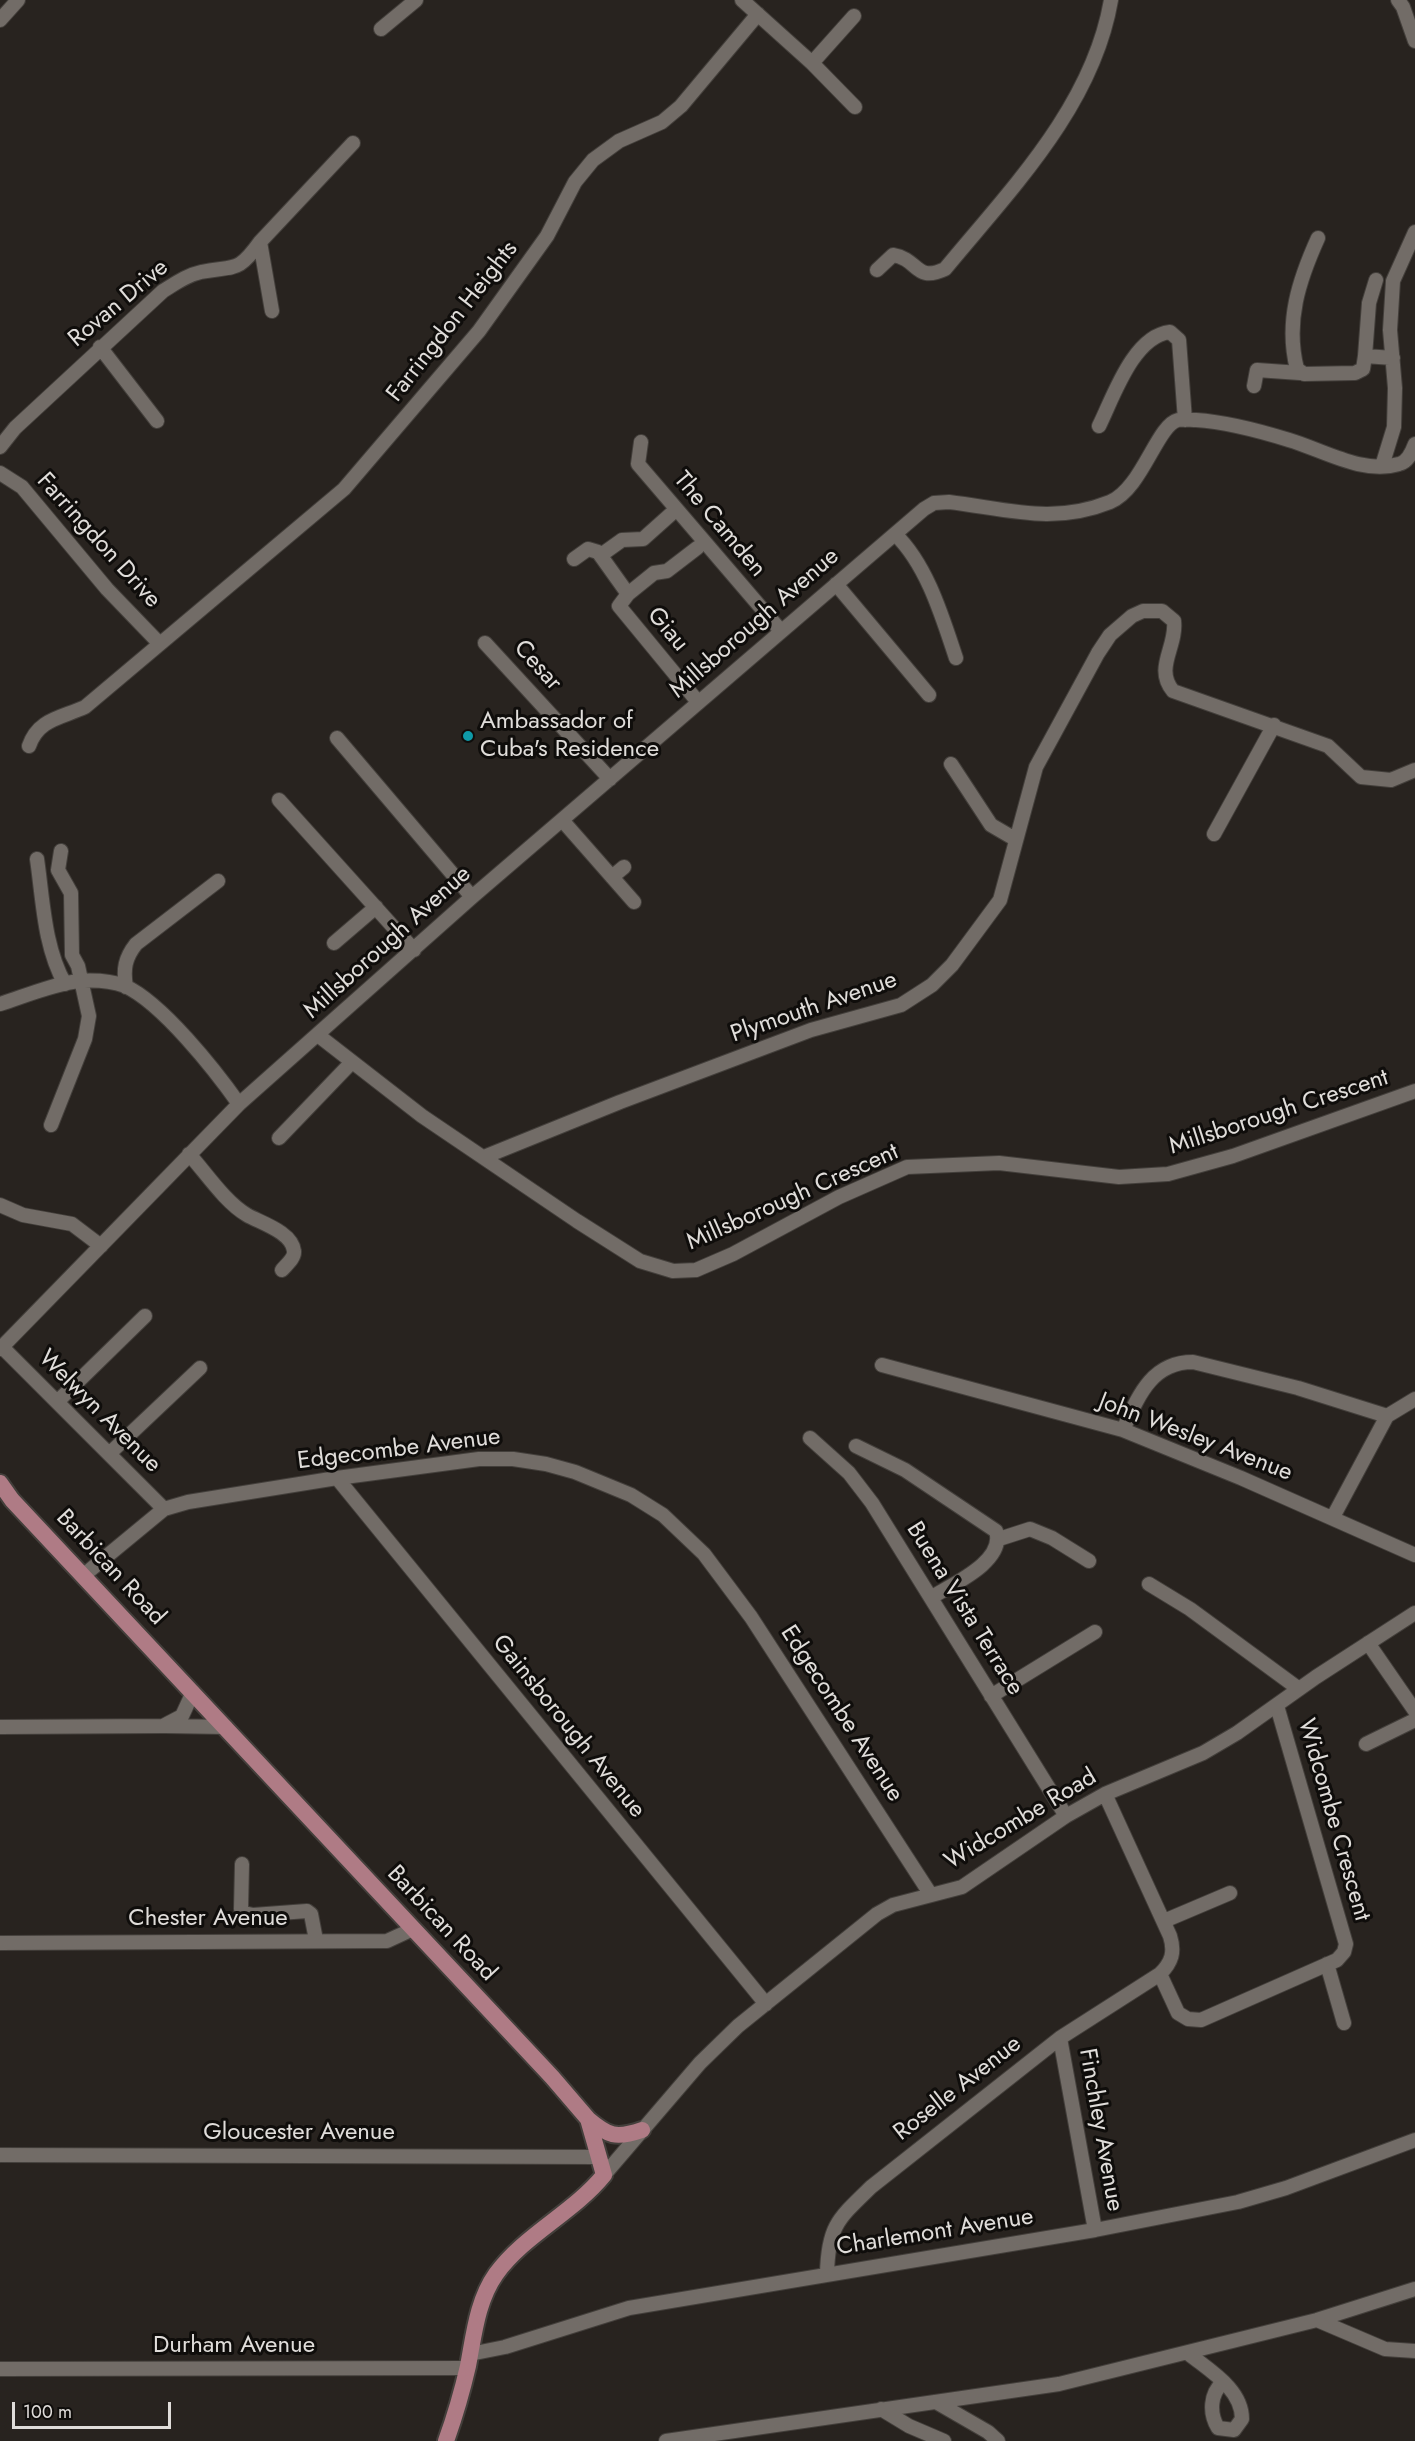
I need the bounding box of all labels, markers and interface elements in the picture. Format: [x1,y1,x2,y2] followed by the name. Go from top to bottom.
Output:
[381,236,525,408] street label: Farringdon Heights
[63,254,175,354] street label: Rovan Drive
[667,466,771,584] street label: The Camden
[30,468,166,614] street label: Farringdon Drive
[664,543,846,705] street label: Millsborough Avenue
[640,602,694,658] street label: Giau
[507,635,567,697] street label: Cesar
[480,708,659,764] place label: Ambassador of Cuba's Residence
[461,729,475,743] marker: Ambassador of Cuba's Residence
[298,860,478,1026] street label: Millsborough Avenue
[727,966,901,1050] street label: Plymouth Avenue
[1166,1064,1392,1162] street label: Millsborough Crescent
[683,1138,903,1258] street label: Millsborough Crescent
[32,1345,166,1479] street label: Welwyn Avenue
[1094,1388,1296,1488] street label: John Wesley Avenue
[296,1423,502,1477] street label: Edgecombe Avenue
[49,1504,171,1632] street label: Barbican Road
[899,1517,1029,1701] street label: Buena Vista Terrace
[773,1621,909,1807] street label: Edgecombe Avenue
[485,1630,651,1824] street label: Gainsborough Avenue
[1290,1716,1376,1924] street label: Widcombe Crescent
[940,1763,1102,1877] street label: Widcombe Road
[380,1860,502,1988] street label: Barbican Road
[128,1905,288,1933] street label: Chester Avenue
[888,2030,1028,2148] street label: Roselle Avenue
[1071,2046,1129,2214] street label: Finchley Avenue
[203,2119,395,2147] street label: Gloucester Avenue
[835,2203,1035,2263] street label: Charlemont Avenue
[153,2332,315,2360] street label: Durham Avenue
[15,2390,174,2428] scale bar
[23,2399,72,2425] text: 100 m

